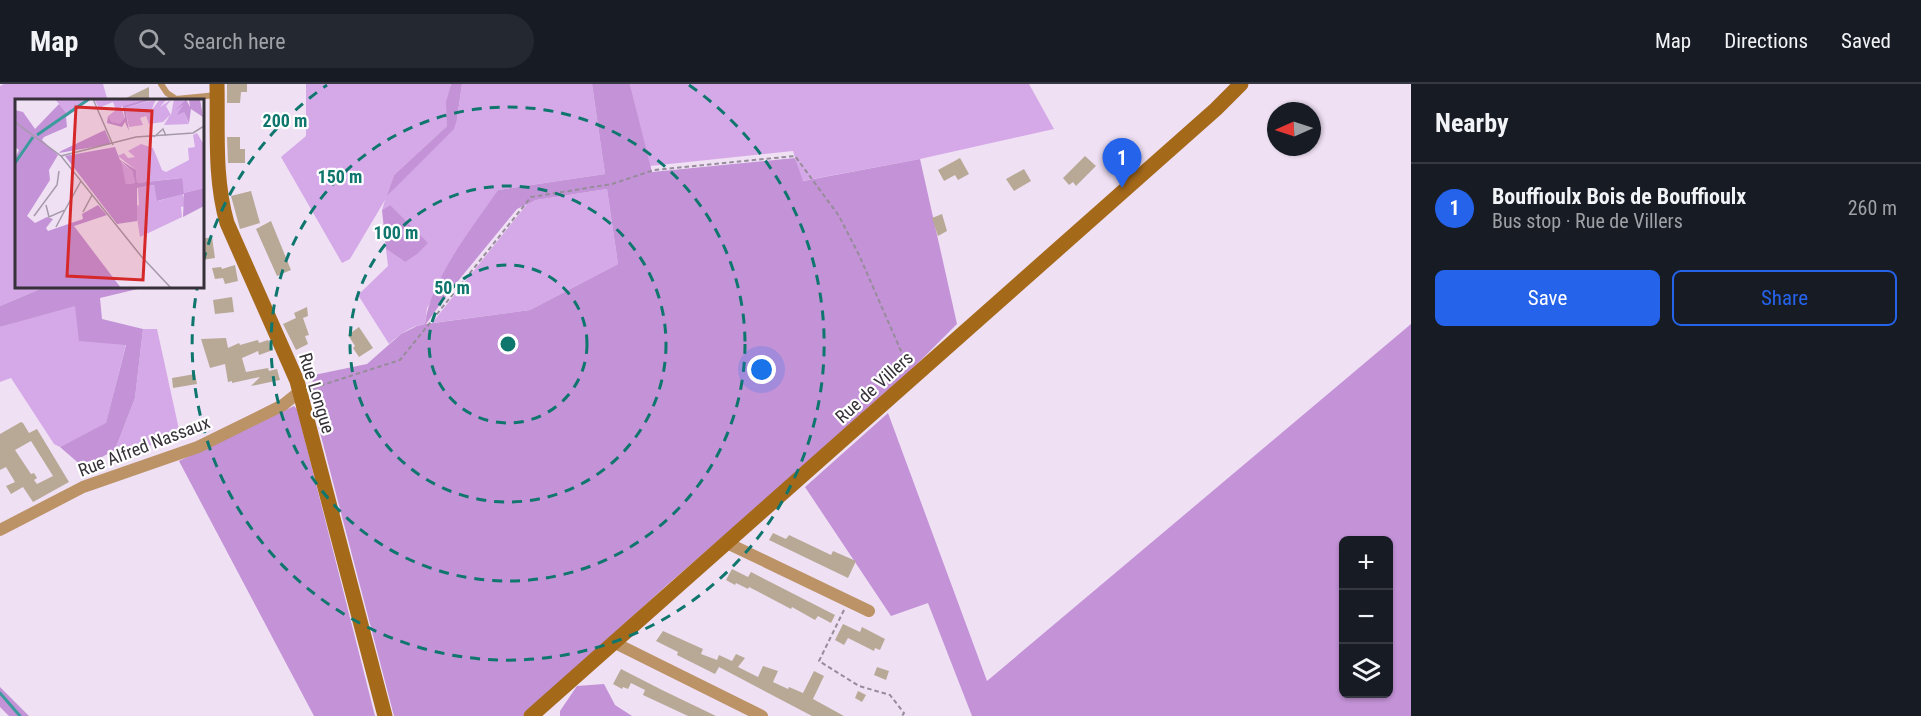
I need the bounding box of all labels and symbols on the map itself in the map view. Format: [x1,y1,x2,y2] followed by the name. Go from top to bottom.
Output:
[15,99,204,288] inset map
[1267,102,1321,156] north arrow
[263,110,307,131] text: 200 m
[1102,138,1142,188] pin: 1
[318,166,362,187] text: 150 m
[374,222,418,243] text: 100 m
[434,277,470,298] text: 50 m
[498,334,518,354] centre of rings
[831,347,917,427] street label: Rue de Villers
[295,350,339,436] street label: Rue Longue
[747,355,776,384] your location
[75,411,213,481] street label: Rue Alfred Nassaux

